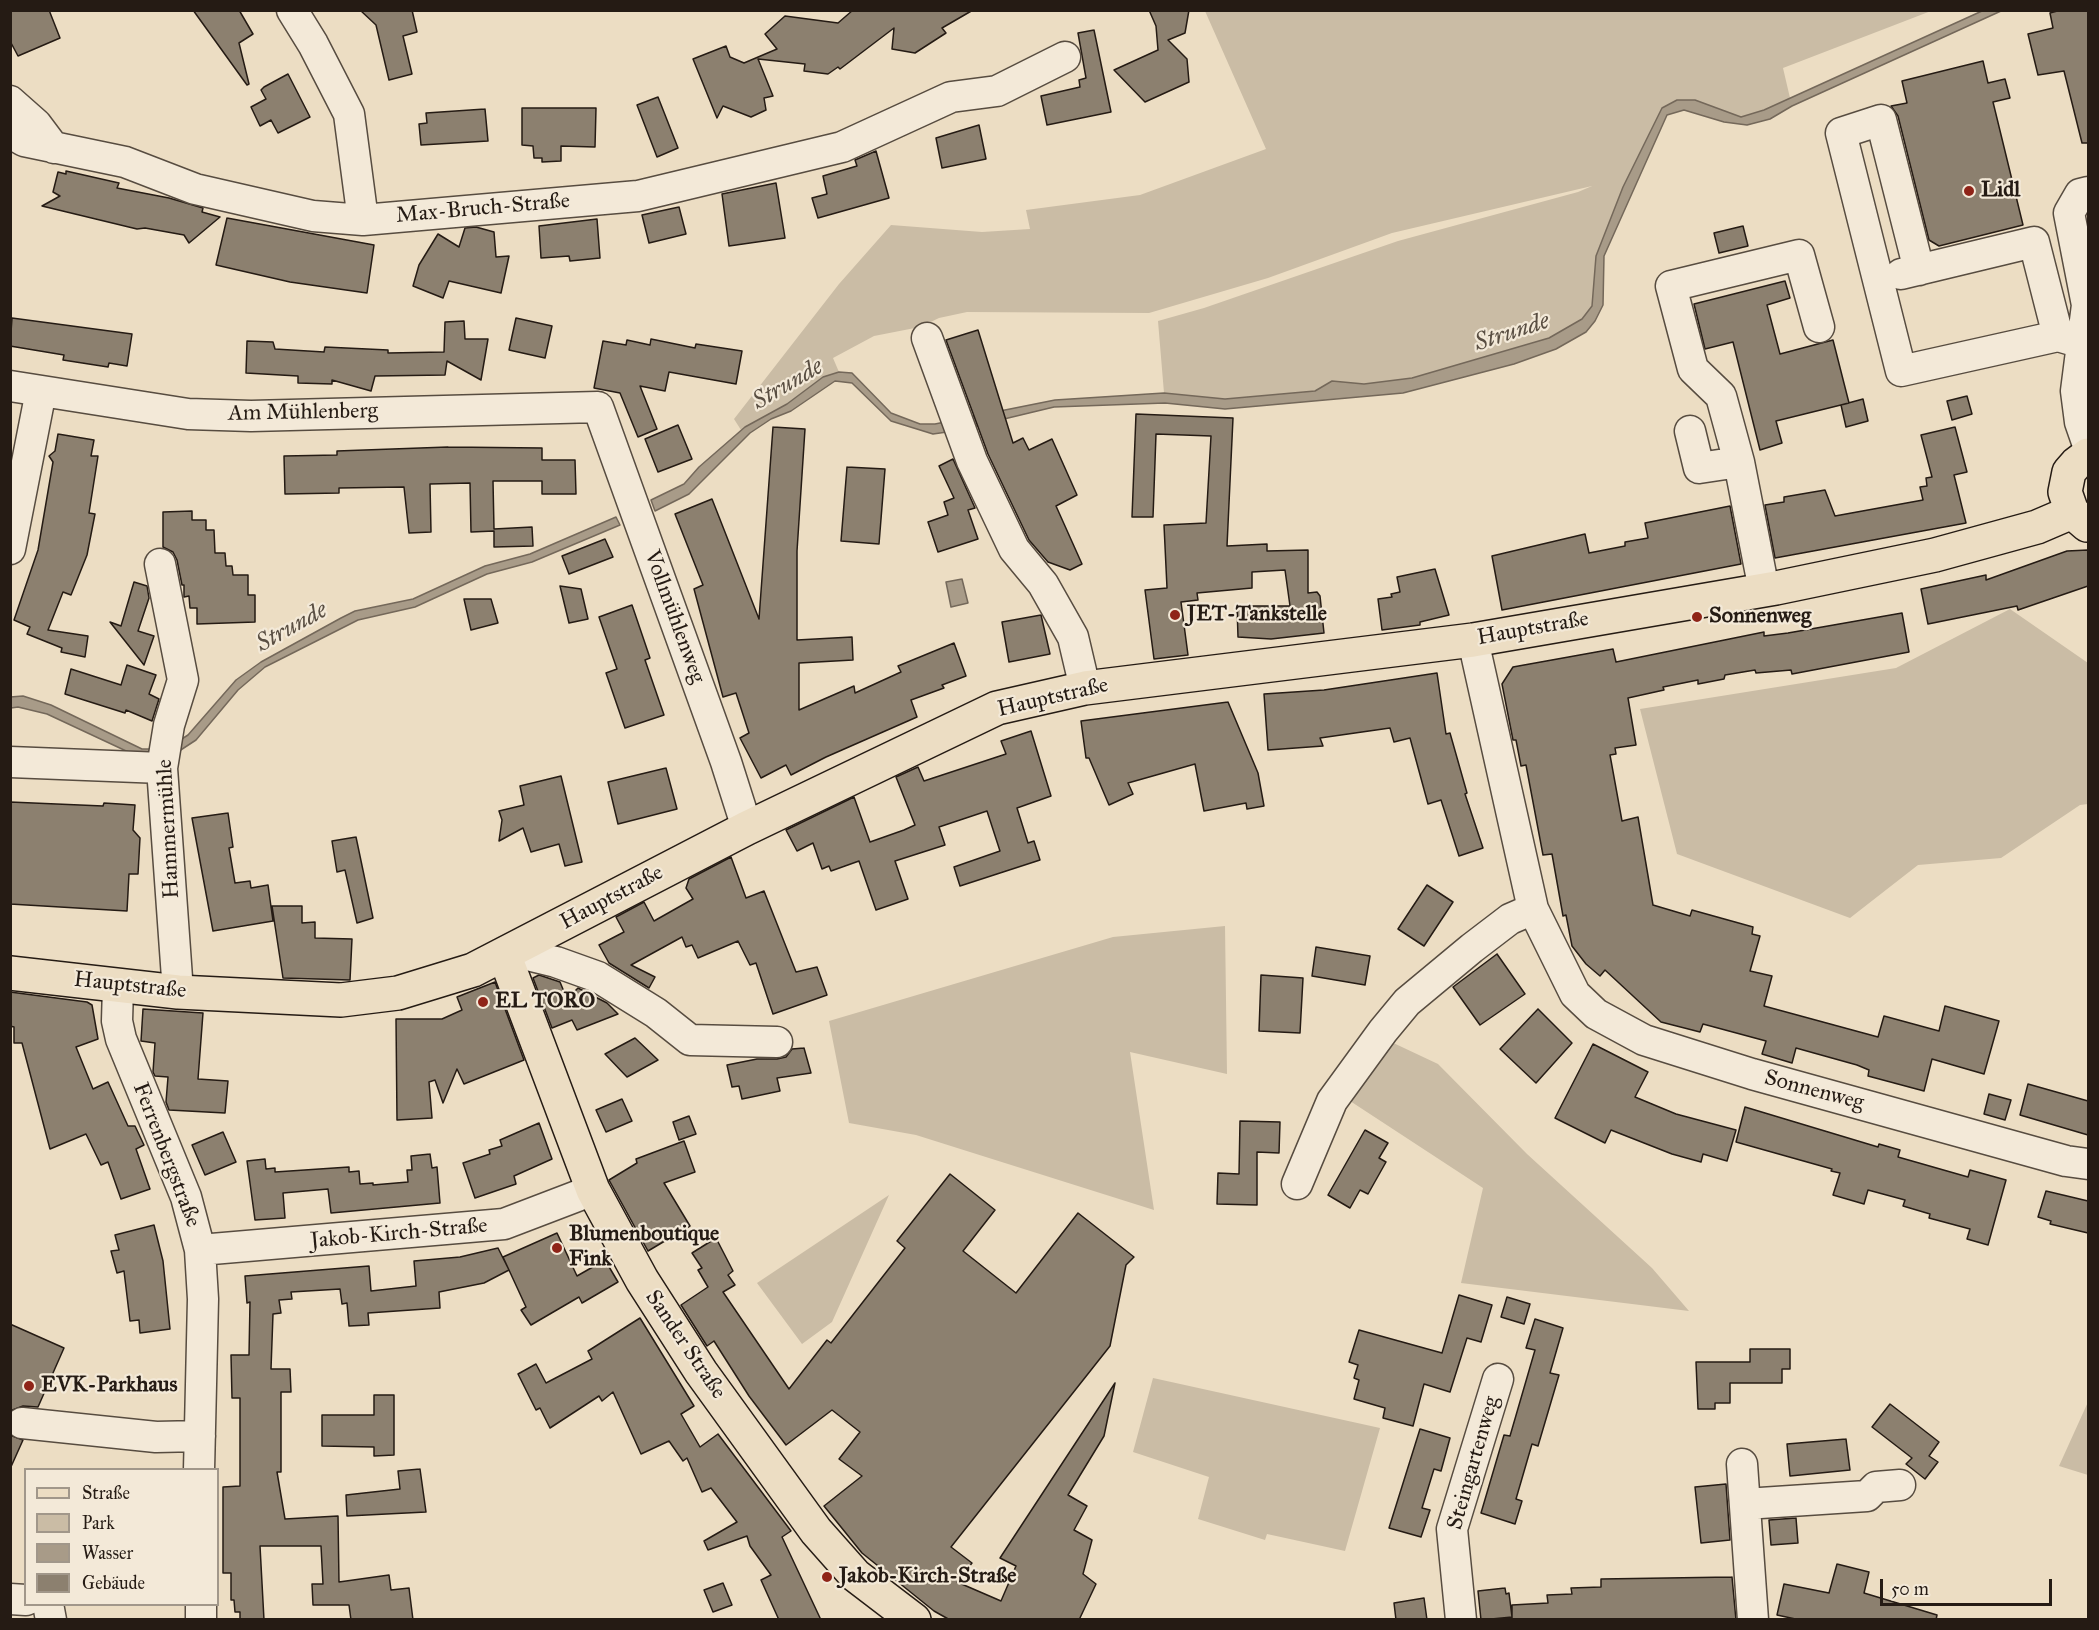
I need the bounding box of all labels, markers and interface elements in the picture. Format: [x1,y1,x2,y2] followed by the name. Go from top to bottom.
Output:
[1981,178,2020,204] place label: Lidl
[1962,184,1976,198] marker: Lidl
[395,188,571,230] street label: Max-Bruch-Straße
[1471,307,1553,359] water label: Strunde
[747,353,829,417] water label: Strunde
[228,398,378,428] street label: Am Mühlenberg
[638,547,710,687] street label: Vollmühlenweg
[251,597,333,659] water label: Strunde
[1187,602,1327,628] place label: JET-Tankstelle
[1709,604,1811,630] place label: Sonnenweg
[1475,606,1591,652] street label: Hauptstraße
[1168,608,1182,622] marker: JET-Tankstelle
[1690,610,1704,624] marker: Sonnenweg
[995,672,1111,724] street label: Hauptstraße
[152,758,186,900] street label: Hammermühle
[556,860,668,936] street label: Hauptstraße
[73,967,187,1005] street label: Hauptstraße
[495,989,595,1015] place label: EL TORO
[476,995,490,1009] marker: EL TORO
[1761,1065,1867,1117] street label: Sonnenweg
[126,1079,206,1231] street label: Ferrenbergstraße
[309,1213,489,1255] street label: Jakob-Kirch-Straße
[569,1222,719,1274] place label: Blumenboutique Fink
[550,1241,564,1255] marker: Blumenboutique Fink
[639,1286,731,1404] street label: Sander Straße
[41,1373,178,1399] place label: EVK-Parkhaus
[22,1379,36,1393] marker: EVK-Parkhaus
[1442,1393,1506,1533] street label: Steingartenweg
[24,1468,219,1606] legend
[82,1482,130,1504] text: Straße
[82,1512,115,1534] text: Park
[82,1542,133,1564] text: Wasser
[839,1564,1017,1590] place label: Jakob-Kirch-Straße
[1883,1567,2056,1605] scale bar
[820,1570,834,1584] marker: Jakob-Kirch-Straße
[82,1572,145,1594] text: Gebäude
[1891,1578,1929,1600] text: 50 m

